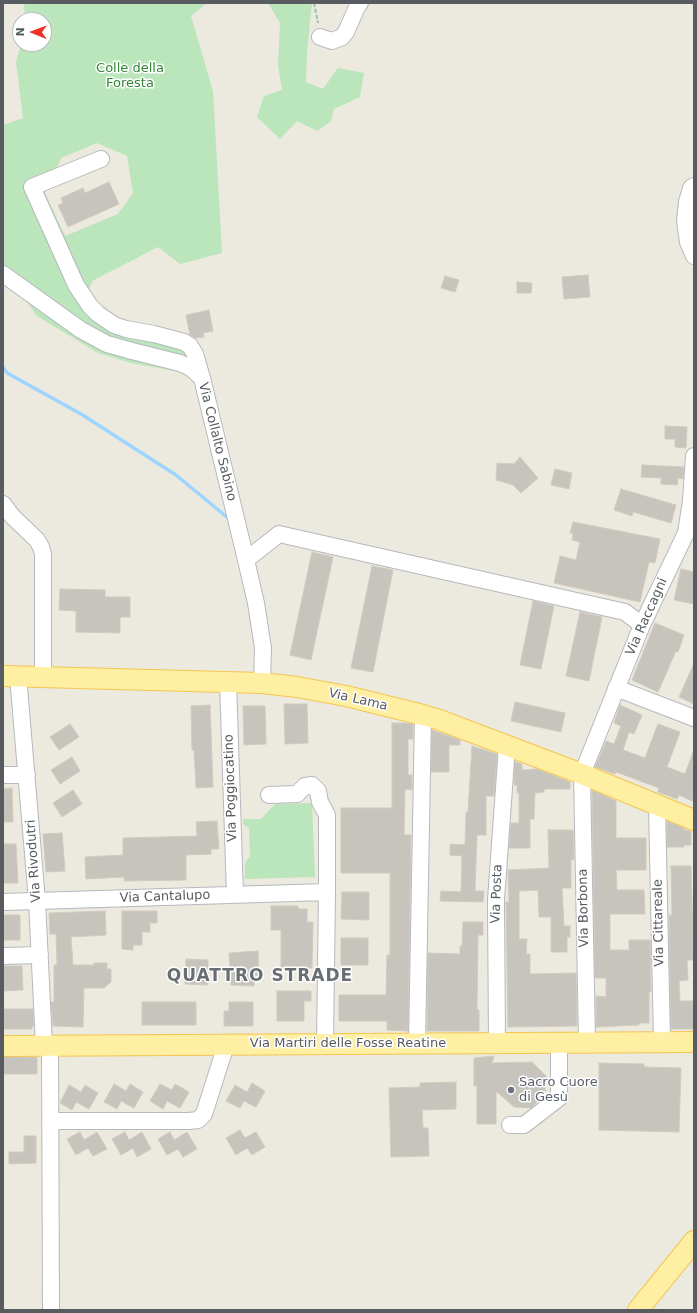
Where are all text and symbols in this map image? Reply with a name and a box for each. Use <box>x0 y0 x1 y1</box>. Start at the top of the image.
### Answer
north arrow <box>12 12 52 52</box>
text: N <box>14 27 27 37</box>
park label: Colle della Foresta <box>96 61 164 92</box>
street label: Via Collalto Sabino <box>195 381 239 503</box>
street label: Via Raccagni <box>623 576 671 658</box>
street label: Via Lama <box>327 686 389 714</box>
street label: Via Poggiocatino <box>221 734 241 842</box>
street label: Via Rivodutri <box>23 819 45 903</box>
street label: Via Posta <box>488 864 506 924</box>
street label: Via Borbona <box>576 868 592 948</box>
street label: Via Cittareale <box>650 879 668 967</box>
street label: Via Cantalupo <box>119 888 211 906</box>
district label: QUATTRO STRADE <box>167 967 353 987</box>
street label: Via Martiri delle Fosse Reatine <box>250 1036 446 1052</box>
place label: Sacro Cuore di Gesù <box>519 1075 598 1106</box>
marker: Sacro Cuore di Gesù <box>506 1085 516 1095</box>

